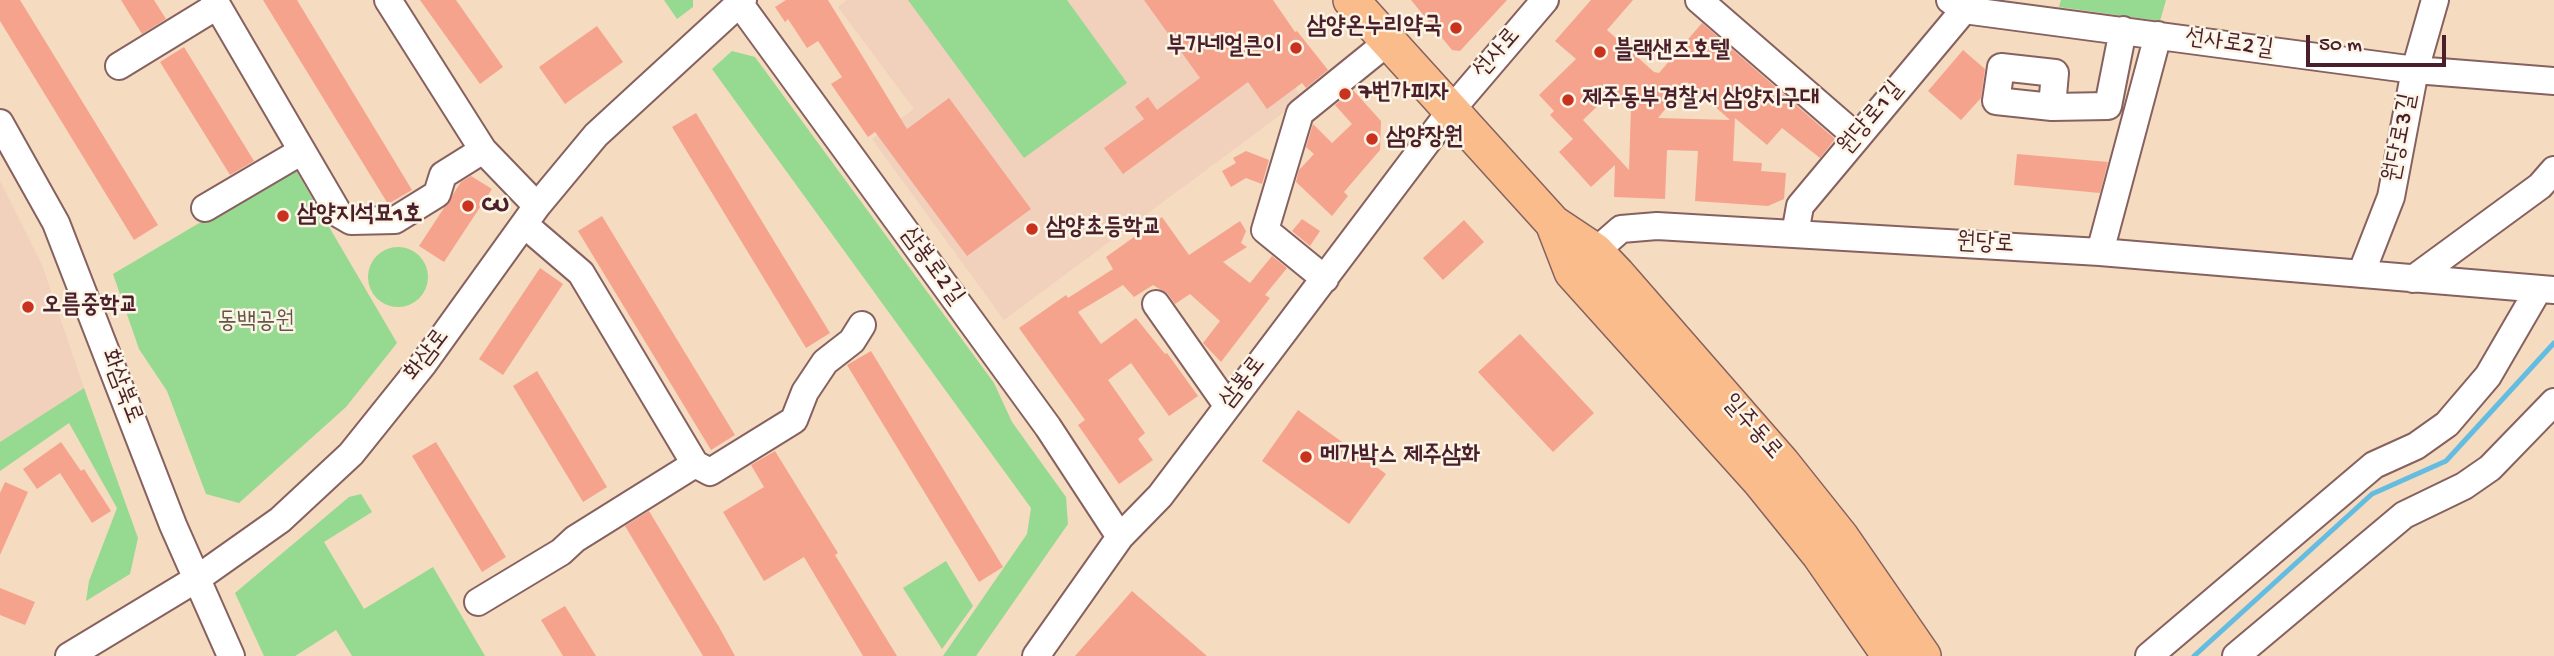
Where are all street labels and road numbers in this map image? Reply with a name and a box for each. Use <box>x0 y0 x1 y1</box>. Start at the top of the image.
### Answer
street label: 선사로 <box>1468 23 1528 85</box>
street label: 선사로2길 <box>2183 25 2275 65</box>
street label: 원당로1길 <box>1833 76 1911 162</box>
street label: 원당로3길 <box>2379 91 2425 185</box>
street label: 삼봉로2길 <box>893 223 969 311</box>
street label: 원당로 <box>1955 229 2015 261</box>
street label: 화삼로 <box>399 324 457 388</box>
street label: 화삼북로 <box>93 346 147 428</box>
street label: 삼봉로 <box>1215 351 1273 415</box>
street label: 일주동로 <box>1715 389 1787 467</box>

